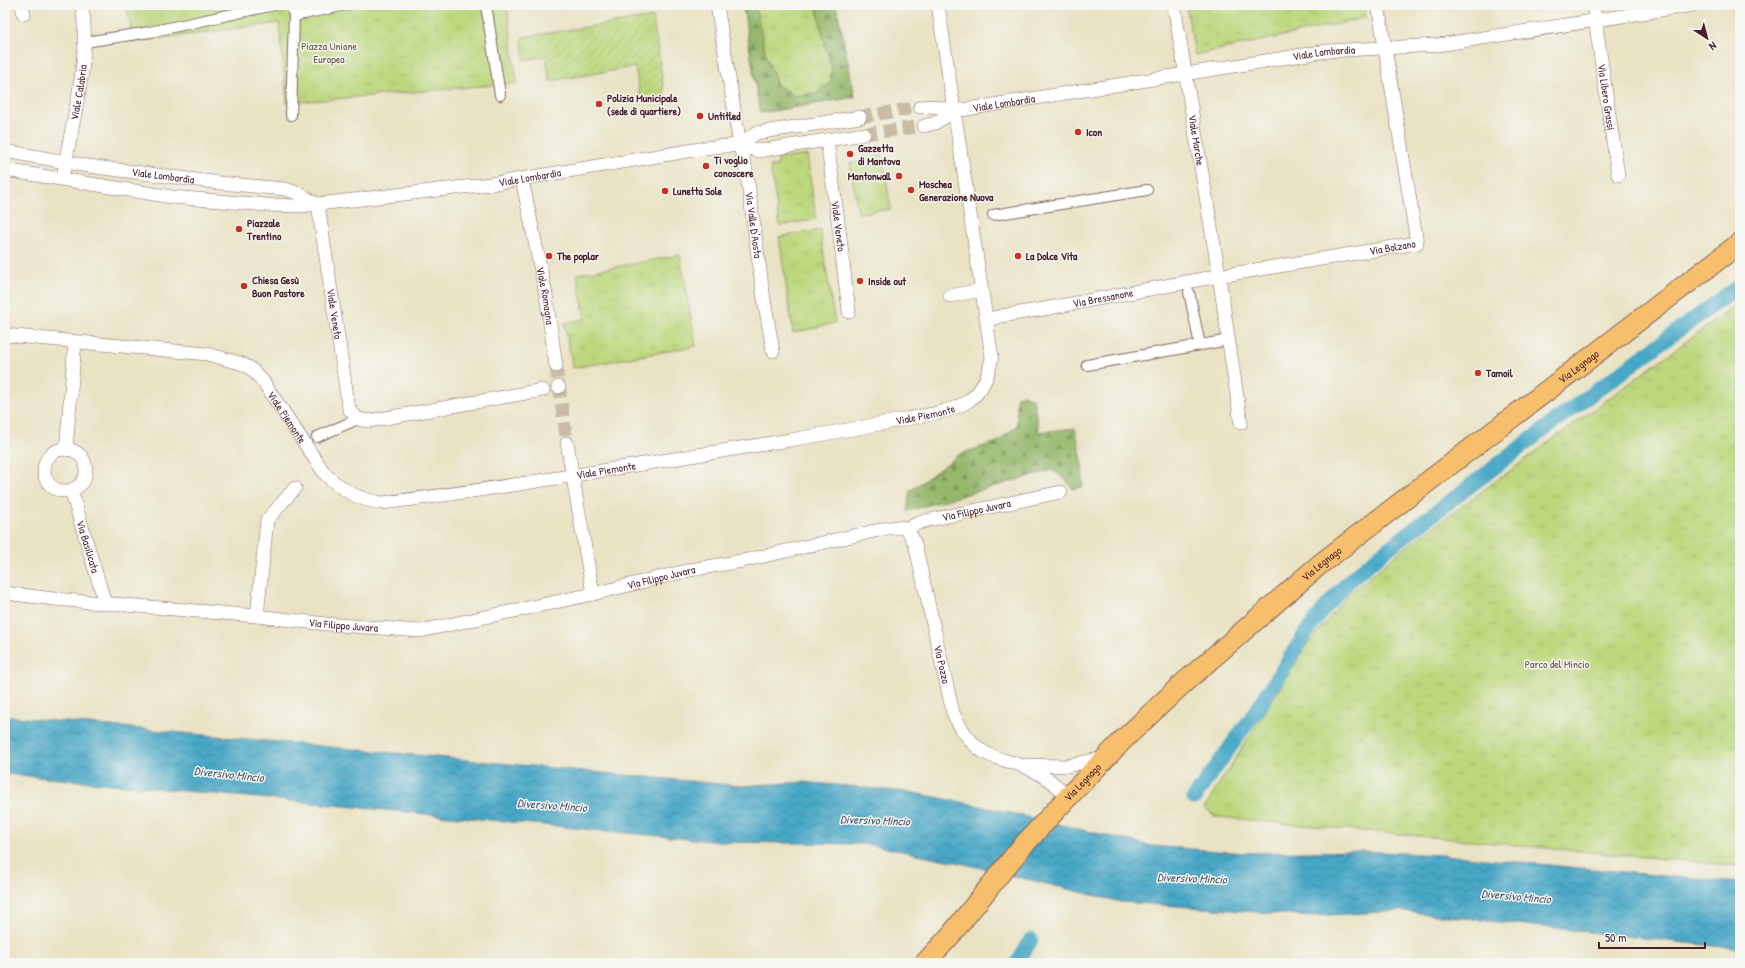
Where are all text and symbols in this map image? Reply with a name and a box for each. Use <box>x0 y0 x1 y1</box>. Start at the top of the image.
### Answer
north arrow <box>1687 18 1727 58</box>
park label: Piazza Unione Europea <box>301 39 357 66</box>
text: N <box>1706 39 1719 54</box>
street label: Viale Lombardia <box>1291 42 1356 63</box>
street label: Viale Calabria <box>67 63 90 121</box>
street label: Via Libero Grassi <box>1595 63 1618 131</box>
place label: Polizia Municipale (sede di quartiere) <box>607 91 681 119</box>
street label: Viale Lombardia <box>972 91 1037 115</box>
marker: Polizia Municipale (sede di quartiere) <box>594 99 604 109</box>
place label: Untitled <box>708 109 741 123</box>
marker: Untitled <box>695 111 705 121</box>
street label: Viale Marche <box>1185 114 1208 167</box>
place label: Icon <box>1086 125 1102 139</box>
marker: Icon <box>1073 127 1083 137</box>
place label: Gazzetta di Mantova <box>858 141 901 168</box>
marker: Gazzetta di Mantova <box>845 149 855 159</box>
place label: Ti voglio conoscere <box>713 153 754 180</box>
marker: Ti voglio conoscere <box>701 161 711 171</box>
street label: Viale Lombardia <box>131 165 196 187</box>
street label: Viale Lombardia <box>497 165 563 189</box>
place label: Mantonwall <box>848 169 892 183</box>
marker: Mantonwall <box>894 171 904 181</box>
place label: Moschea Generazione Nuova <box>919 177 994 204</box>
place label: Lunetta Sole <box>673 184 723 198</box>
marker: Moschea Generazione Nuova <box>906 185 916 195</box>
marker: Lunetta Sole <box>660 186 670 196</box>
street label: Via Valle D'Aosta <box>742 191 765 260</box>
street label: Viale Veneto <box>828 200 849 253</box>
place label: Piazzale Trentino <box>246 216 282 243</box>
marker: Piazzale Trentino <box>234 224 244 234</box>
street label: Via Bolzano <box>1368 236 1417 258</box>
place label: The poplar <box>556 249 600 264</box>
place label: La Dolce Vita <box>1026 249 1078 263</box>
marker: The poplar <box>544 251 554 261</box>
marker: La Dolce Vita <box>1013 251 1023 261</box>
street label: Viale Romagna <box>533 266 557 326</box>
place label: Chiesa Gesù Buon Pastore <box>252 273 305 300</box>
place label: Inside out <box>868 274 907 288</box>
marker: Inside out <box>855 276 865 286</box>
marker: Chiesa Gesù Buon Pastore <box>239 281 249 291</box>
street label: Via Bressanone <box>1071 285 1135 310</box>
street label: Viale Veneto <box>324 287 345 341</box>
street label: Via Legnago <box>1555 346 1602 386</box>
place label: Tamoil <box>1485 366 1514 380</box>
marker: Tamoil <box>1473 368 1483 378</box>
street label: Viale Piemonte <box>264 388 310 447</box>
street label: Viale Piemonte <box>895 401 957 428</box>
street label: Viale Piemonte <box>575 458 637 482</box>
street label: Via Filippo Juvara <box>941 496 1013 524</box>
street label: Via Basilicata <box>73 519 103 575</box>
street label: Via Legnago <box>1299 543 1345 584</box>
street label: Via Filippo Juvara <box>626 562 697 592</box>
street label: Via Filippo Juvara <box>308 615 379 635</box>
street label: Via Pozzo <box>931 644 953 686</box>
park label: Parco del Mincio <box>1525 657 1590 671</box>
street label: Via Legnago <box>1061 760 1104 804</box>
water label: Diversivo Mincio <box>193 762 266 786</box>
water label: Diversivo Mincio <box>517 794 589 816</box>
water label: Diversivo Mincio <box>840 810 911 830</box>
water label: Diversivo Mincio <box>1157 868 1228 888</box>
water label: Diversivo Mincio <box>1481 884 1553 908</box>
scale bar <box>1599 924 1705 950</box>
text: 50 m <box>1605 929 1626 946</box>

